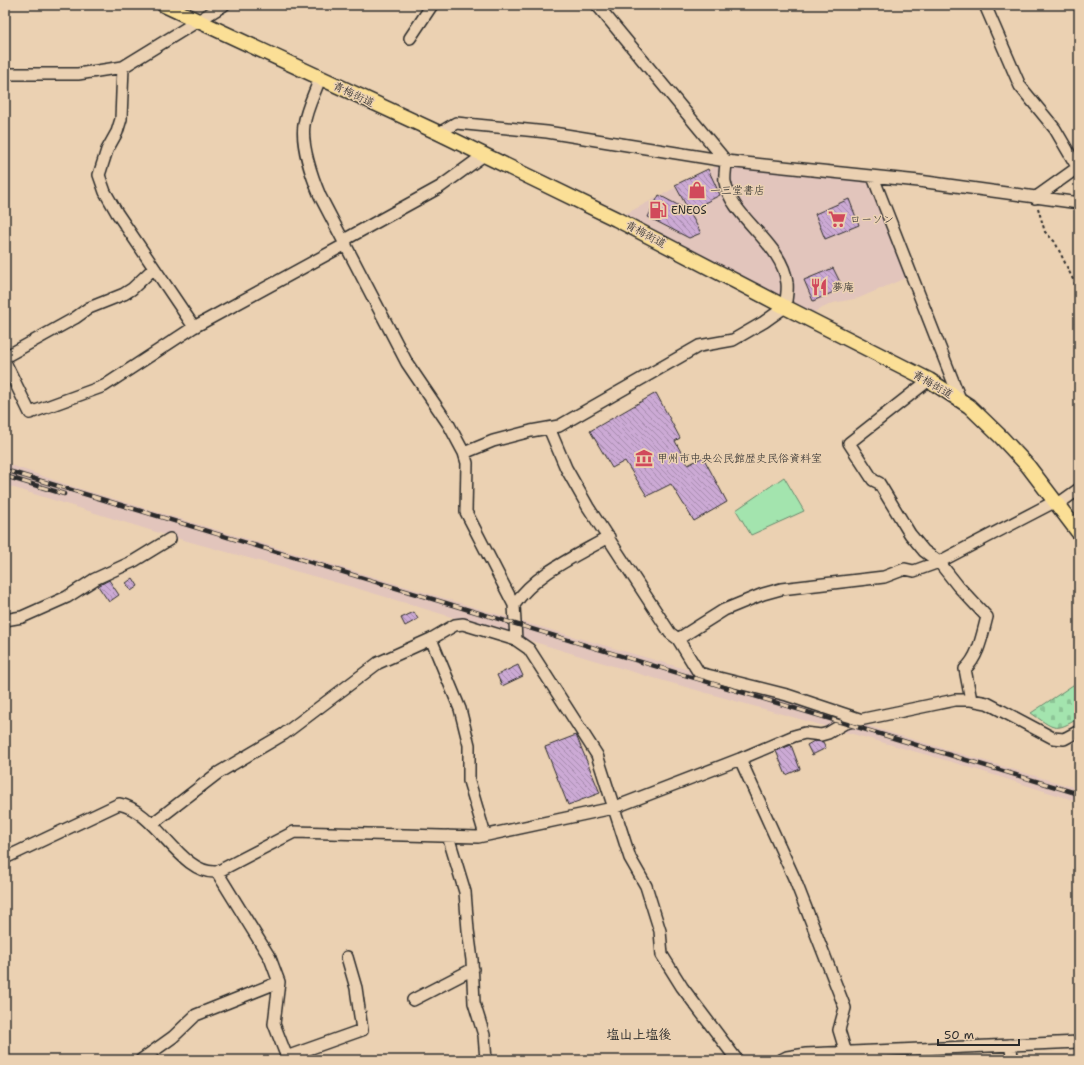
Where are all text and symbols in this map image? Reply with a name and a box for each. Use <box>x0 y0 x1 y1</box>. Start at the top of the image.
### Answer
street label: 青梅街道 <box>331 78 377 111</box>
shop icon: 一三堂書店 <box>687 180 707 200</box>
place label: 一三堂書店 <box>710 183 765 198</box>
fuel station icon: ENEOS <box>648 200 668 220</box>
place label: ENEOS <box>671 203 707 218</box>
supermarket icon: ローソン <box>827 209 847 229</box>
place label: ローソン <box>850 212 894 227</box>
street label: 青梅街道 <box>623 217 669 251</box>
restaurant icon: 夢庵 <box>809 277 829 297</box>
place label: 夢庵 <box>832 280 854 295</box>
street label: 青梅街道 <box>910 367 956 402</box>
museum icon: 甲州市中央公民館歴史民俗資料室 <box>634 448 654 468</box>
place label: 甲州市中央公民館歴史民俗資料室 <box>657 451 822 466</box>
scale bar <box>938 1021 1019 1047</box>
district label: 塩山上塩後 <box>606 1026 672 1043</box>
text: 50 m <box>944 1027 974 1043</box>

